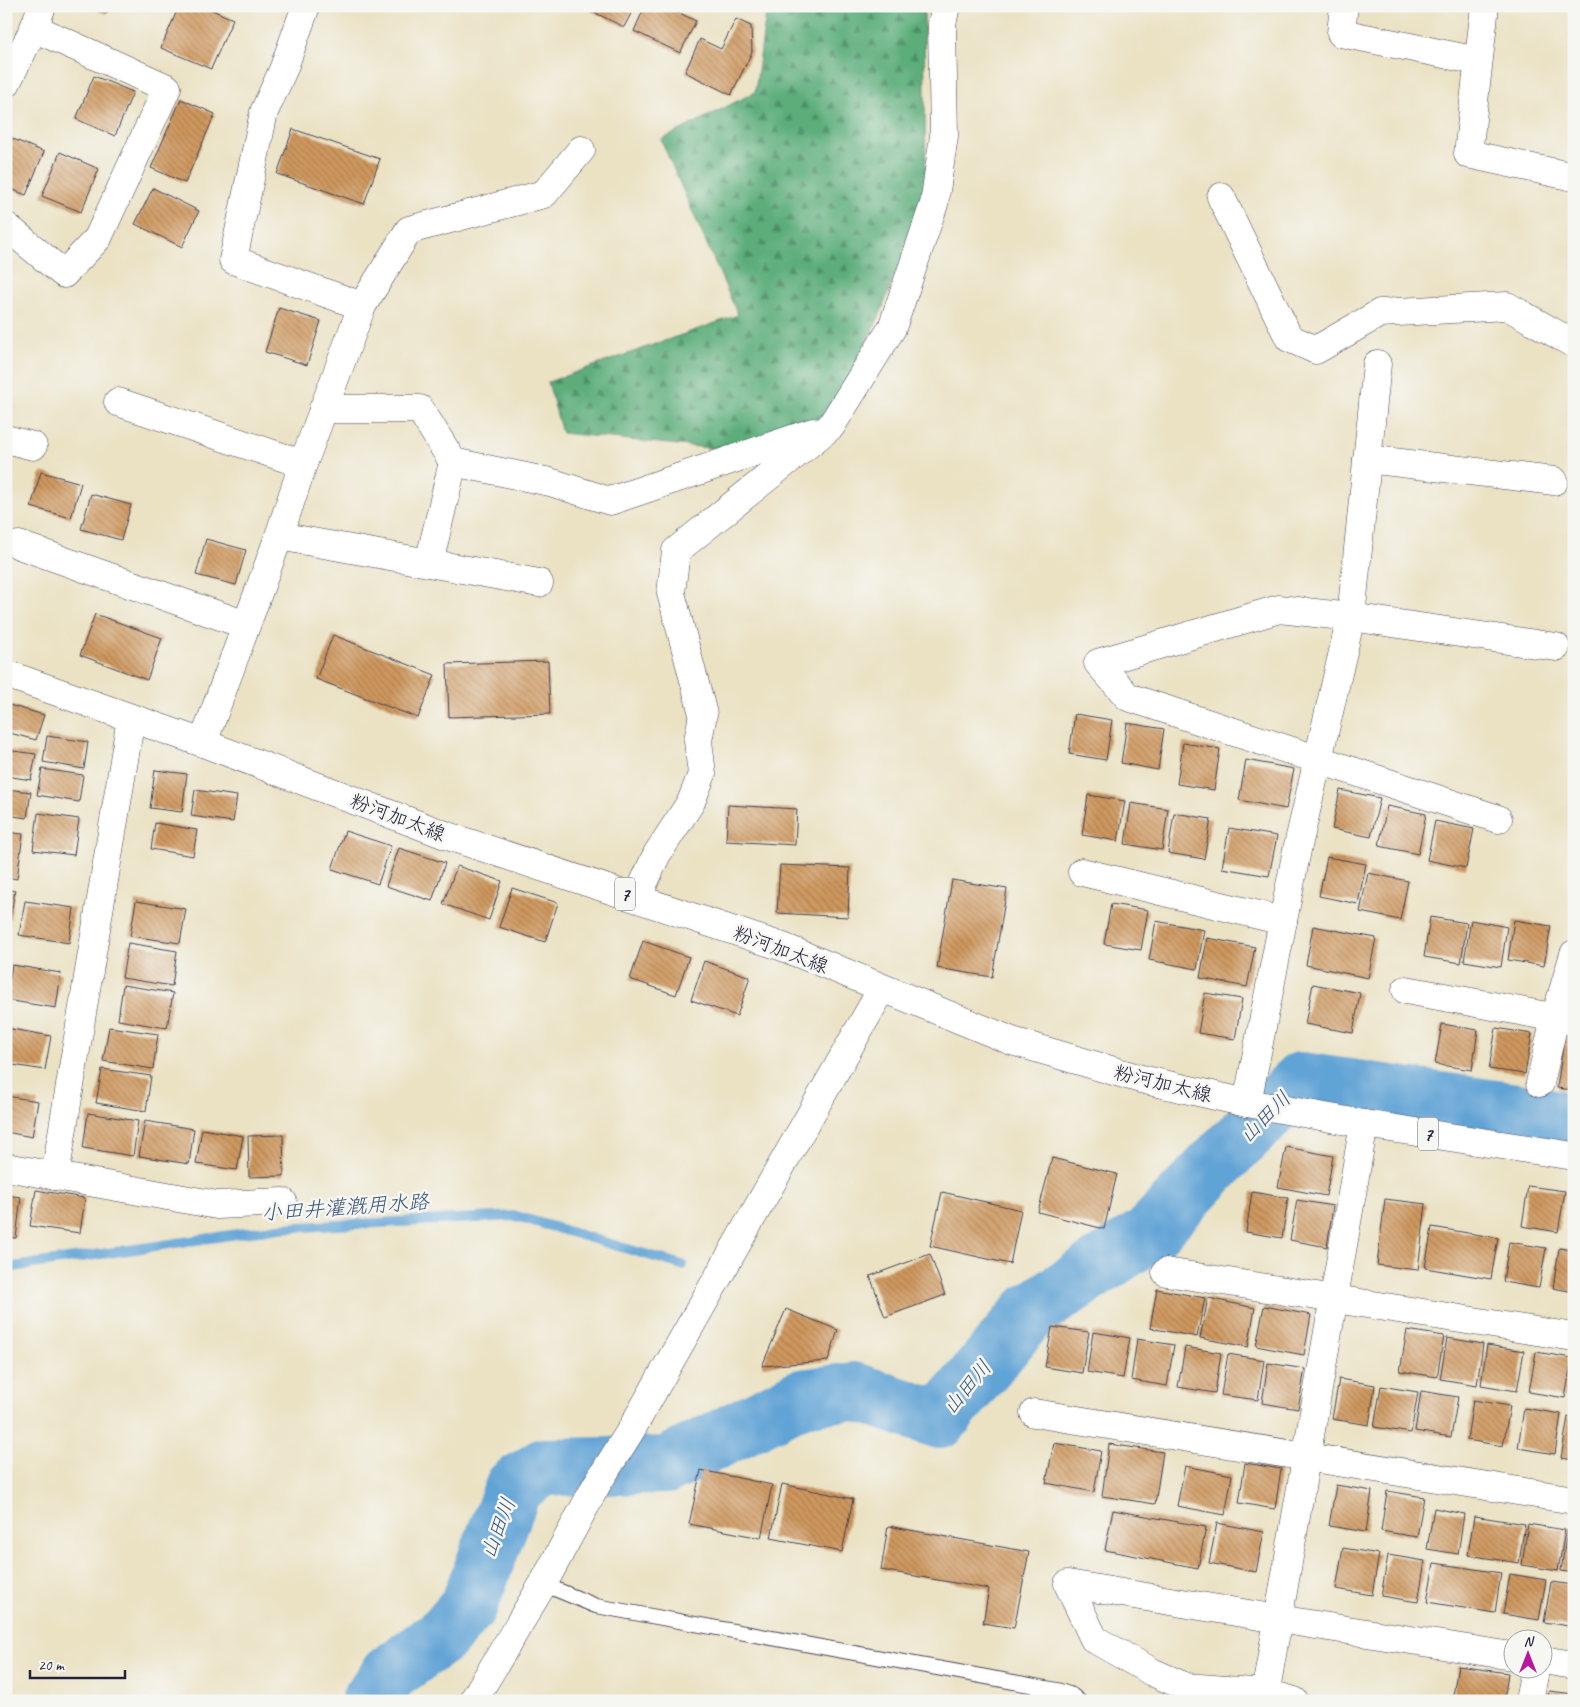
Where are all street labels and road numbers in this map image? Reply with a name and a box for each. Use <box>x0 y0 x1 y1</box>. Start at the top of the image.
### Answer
street label: 粉河加太線 <box>347 788 449 847</box>
road number: 7 <box>615 878 635 911</box>
street label: 粉河加太線 <box>730 920 832 979</box>
street label: 粉河加太線 <box>1111 1059 1214 1108</box>
road number: 7 <box>1418 1118 1438 1150</box>

